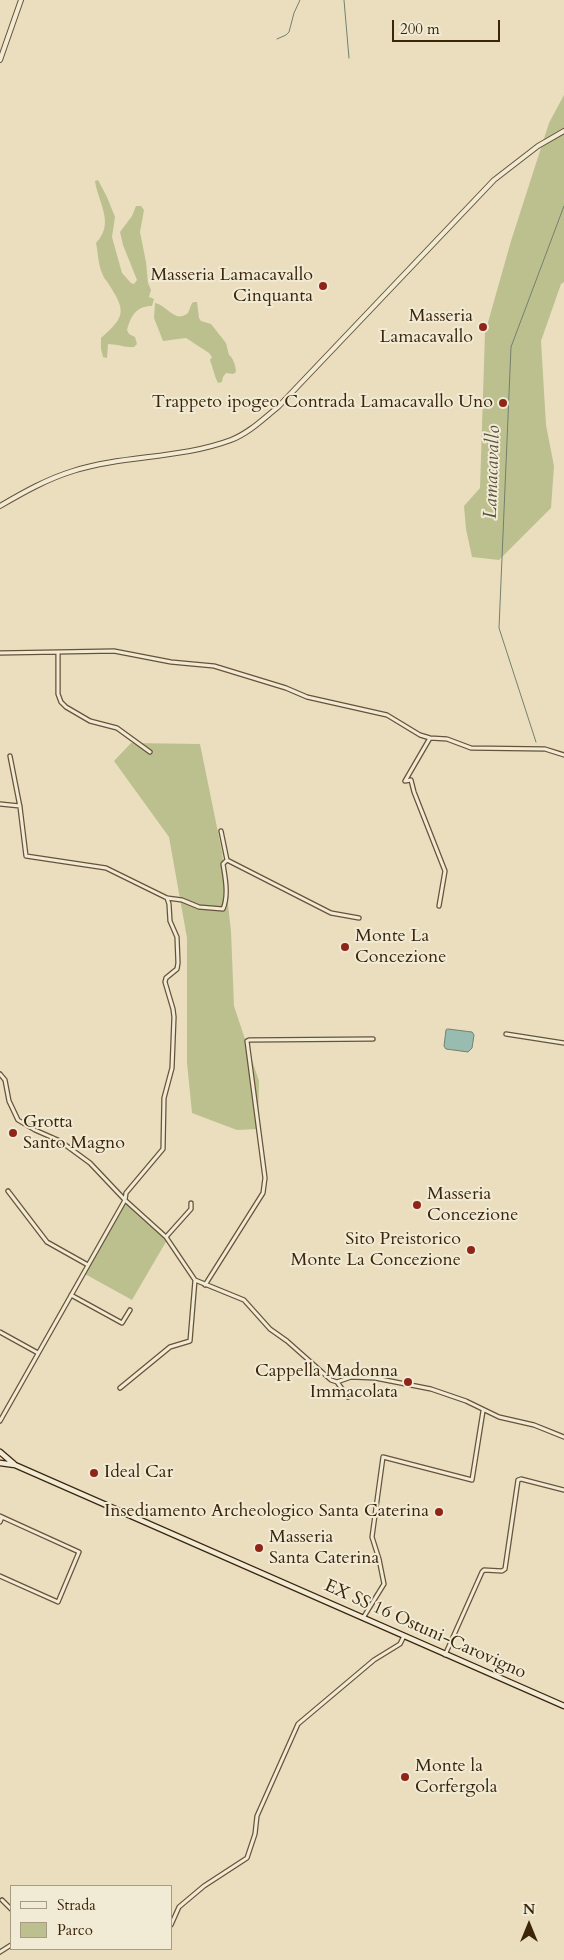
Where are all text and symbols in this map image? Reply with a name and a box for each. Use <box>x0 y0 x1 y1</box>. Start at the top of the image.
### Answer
scale bar <box>394 10 502 42</box>
text: 200 m <box>400 19 440 39</box>
place label: Masseria Lamacavallo Cinquanta <box>150 265 313 308</box>
marker: Masseria Lamacavallo Cinquanta <box>317 280 329 292</box>
place label: Masseria Lamacavallo <box>380 306 473 348</box>
marker: Masseria Lamacavallo <box>477 321 489 333</box>
place label: Trappeto ipogeo Contrada Lamacavallo Uno <box>152 392 493 414</box>
marker: Trappeto ipogeo Contrada Lamacavallo Uno <box>497 397 509 409</box>
water label: Lamacavallo <box>480 425 506 519</box>
place label: Monte La Concezione <box>355 926 446 969</box>
marker: Monte La Concezione <box>339 941 351 953</box>
place label: Grotta Santo Magno <box>23 1112 125 1154</box>
marker: Grotta Santo Magno <box>7 1127 19 1139</box>
place label: Masseria Concezione <box>427 1184 518 1226</box>
marker: Masseria Concezione <box>411 1199 423 1211</box>
place label: Sito Preistorico Monte La Concezione <box>291 1229 461 1272</box>
marker: Sito Preistorico Monte La Concezione <box>465 1244 477 1256</box>
place label: Cappella Madonna Immacolata <box>255 1361 398 1404</box>
marker: Cappella Madonna Immacolata <box>402 1376 414 1388</box>
place label: Ideal Car <box>104 1462 173 1484</box>
marker: Ideal Car <box>88 1467 100 1479</box>
place label: Insediamento Archeologico Santa Caterina <box>104 1501 429 1523</box>
marker: Insediamento Archeologico Santa Caterina <box>433 1506 445 1518</box>
place label: Masseria Santa Caterina <box>269 1527 379 1570</box>
marker: Masseria Santa Caterina <box>253 1542 265 1554</box>
street label: EX SS 16 Ostuni-Carovigno <box>321 1576 529 1684</box>
place label: Monte la Corfergola <box>415 1756 497 1798</box>
marker: Monte la Corfergola <box>399 1771 411 1783</box>
legend <box>10 1885 172 1950</box>
text: Strada <box>57 1895 96 1915</box>
north arrow <box>504 1900 554 1950</box>
text: N <box>523 1900 535 1919</box>
text: Parco <box>57 1920 93 1940</box>

